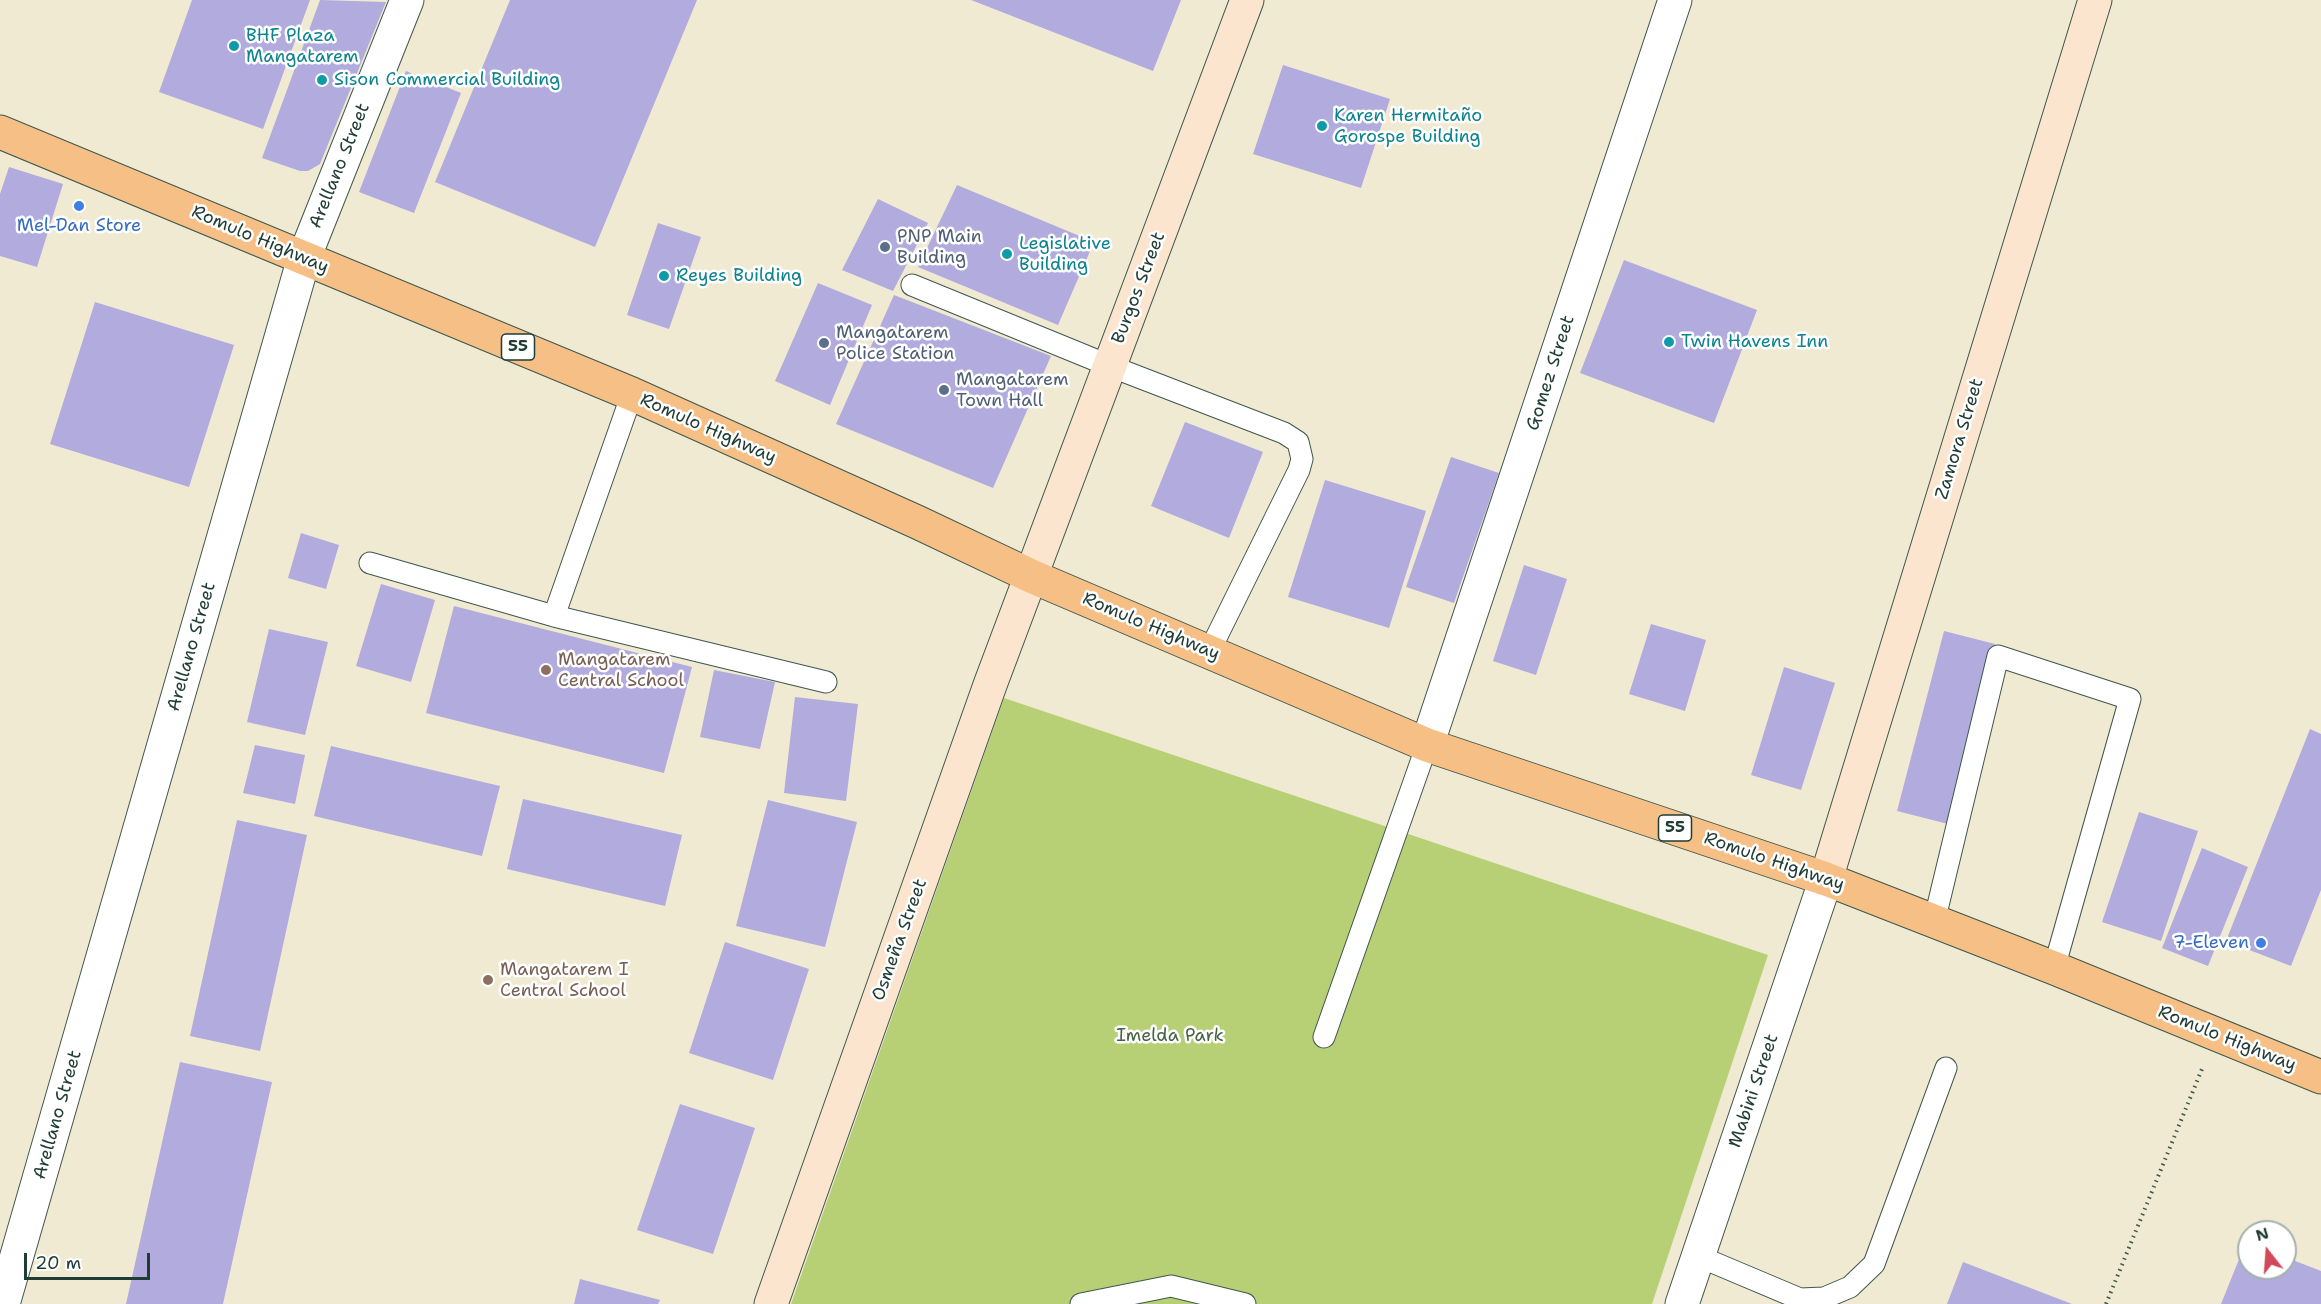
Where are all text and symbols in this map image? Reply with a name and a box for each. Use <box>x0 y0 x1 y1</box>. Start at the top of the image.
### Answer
place label: BHF Plaza Mangatarem <box>246 25 359 68</box>
marker: BHF Plaza Mangatarem <box>227 39 241 53</box>
place label: Sison Commercial Building <box>334 69 560 91</box>
marker: Sison Commercial Building <box>315 73 329 87</box>
street label: Arellano Street <box>305 100 375 232</box>
place label: Karen Hermitaño Gorospe Building <box>1334 105 1482 148</box>
marker: Karen Hermitaño Gorospe Building <box>1315 119 1329 133</box>
marker: Mel-Dan Store <box>72 199 86 213</box>
street label: Romulo Highway <box>188 201 332 279</box>
place label: Mel-Dan Store <box>17 215 141 237</box>
place label: PNP Main Building <box>897 226 982 268</box>
street label: Burgos Street <box>1108 229 1170 347</box>
place label: Legislative Building <box>1019 233 1111 276</box>
marker: PNP Main Building <box>878 240 892 254</box>
marker: Legislative Building <box>1000 247 1014 261</box>
place label: Reyes Building <box>676 265 802 287</box>
marker: Reyes Building <box>657 269 671 283</box>
street label: Gomez Street <box>1522 313 1580 433</box>
place label: Mangatarem Police Station <box>836 322 954 364</box>
place label: Twin Havens Inn <box>1681 331 1828 353</box>
road number: 55 <box>502 334 534 360</box>
marker: Twin Havens Inn <box>1662 335 1676 349</box>
marker: Mangatarem Police Station <box>817 336 831 350</box>
place label: Mangatarem Town Hall <box>956 369 1069 412</box>
street label: Zamora Street <box>1931 376 1989 502</box>
marker: Mangatarem Town Hall <box>937 383 951 397</box>
street label: Romulo Highway <box>636 389 780 469</box>
street label: Arellano Street <box>163 580 221 714</box>
street label: Romulo Highway <box>1079 588 1223 666</box>
place label: Mangatarem Central School <box>558 649 684 692</box>
marker: Mangatarem Central School <box>539 663 553 677</box>
road number: 55 <box>1658 815 1692 841</box>
street label: Romulo Highway <box>1701 828 1847 896</box>
street label: Osmeña Street <box>868 876 932 1004</box>
place label: 7-Eleven <box>2173 932 2249 954</box>
marker: 7-Eleven <box>2254 936 2268 950</box>
place label: Mangatarem I Central School <box>500 959 629 1002</box>
marker: Mangatarem I Central School <box>481 973 495 987</box>
street label: Romulo Highway <box>2155 1001 2299 1077</box>
park label: Imelda Park <box>1116 1025 1224 1047</box>
street label: Mabini Street <box>1724 1031 1784 1151</box>
street label: Arellano Street <box>29 1048 87 1182</box>
north arrow <box>2237 1220 2297 1280</box>
text: N <box>2253 1222 2271 1246</box>
scale bar <box>27 1241 153 1279</box>
text: 20 m <box>35 1251 81 1275</box>

